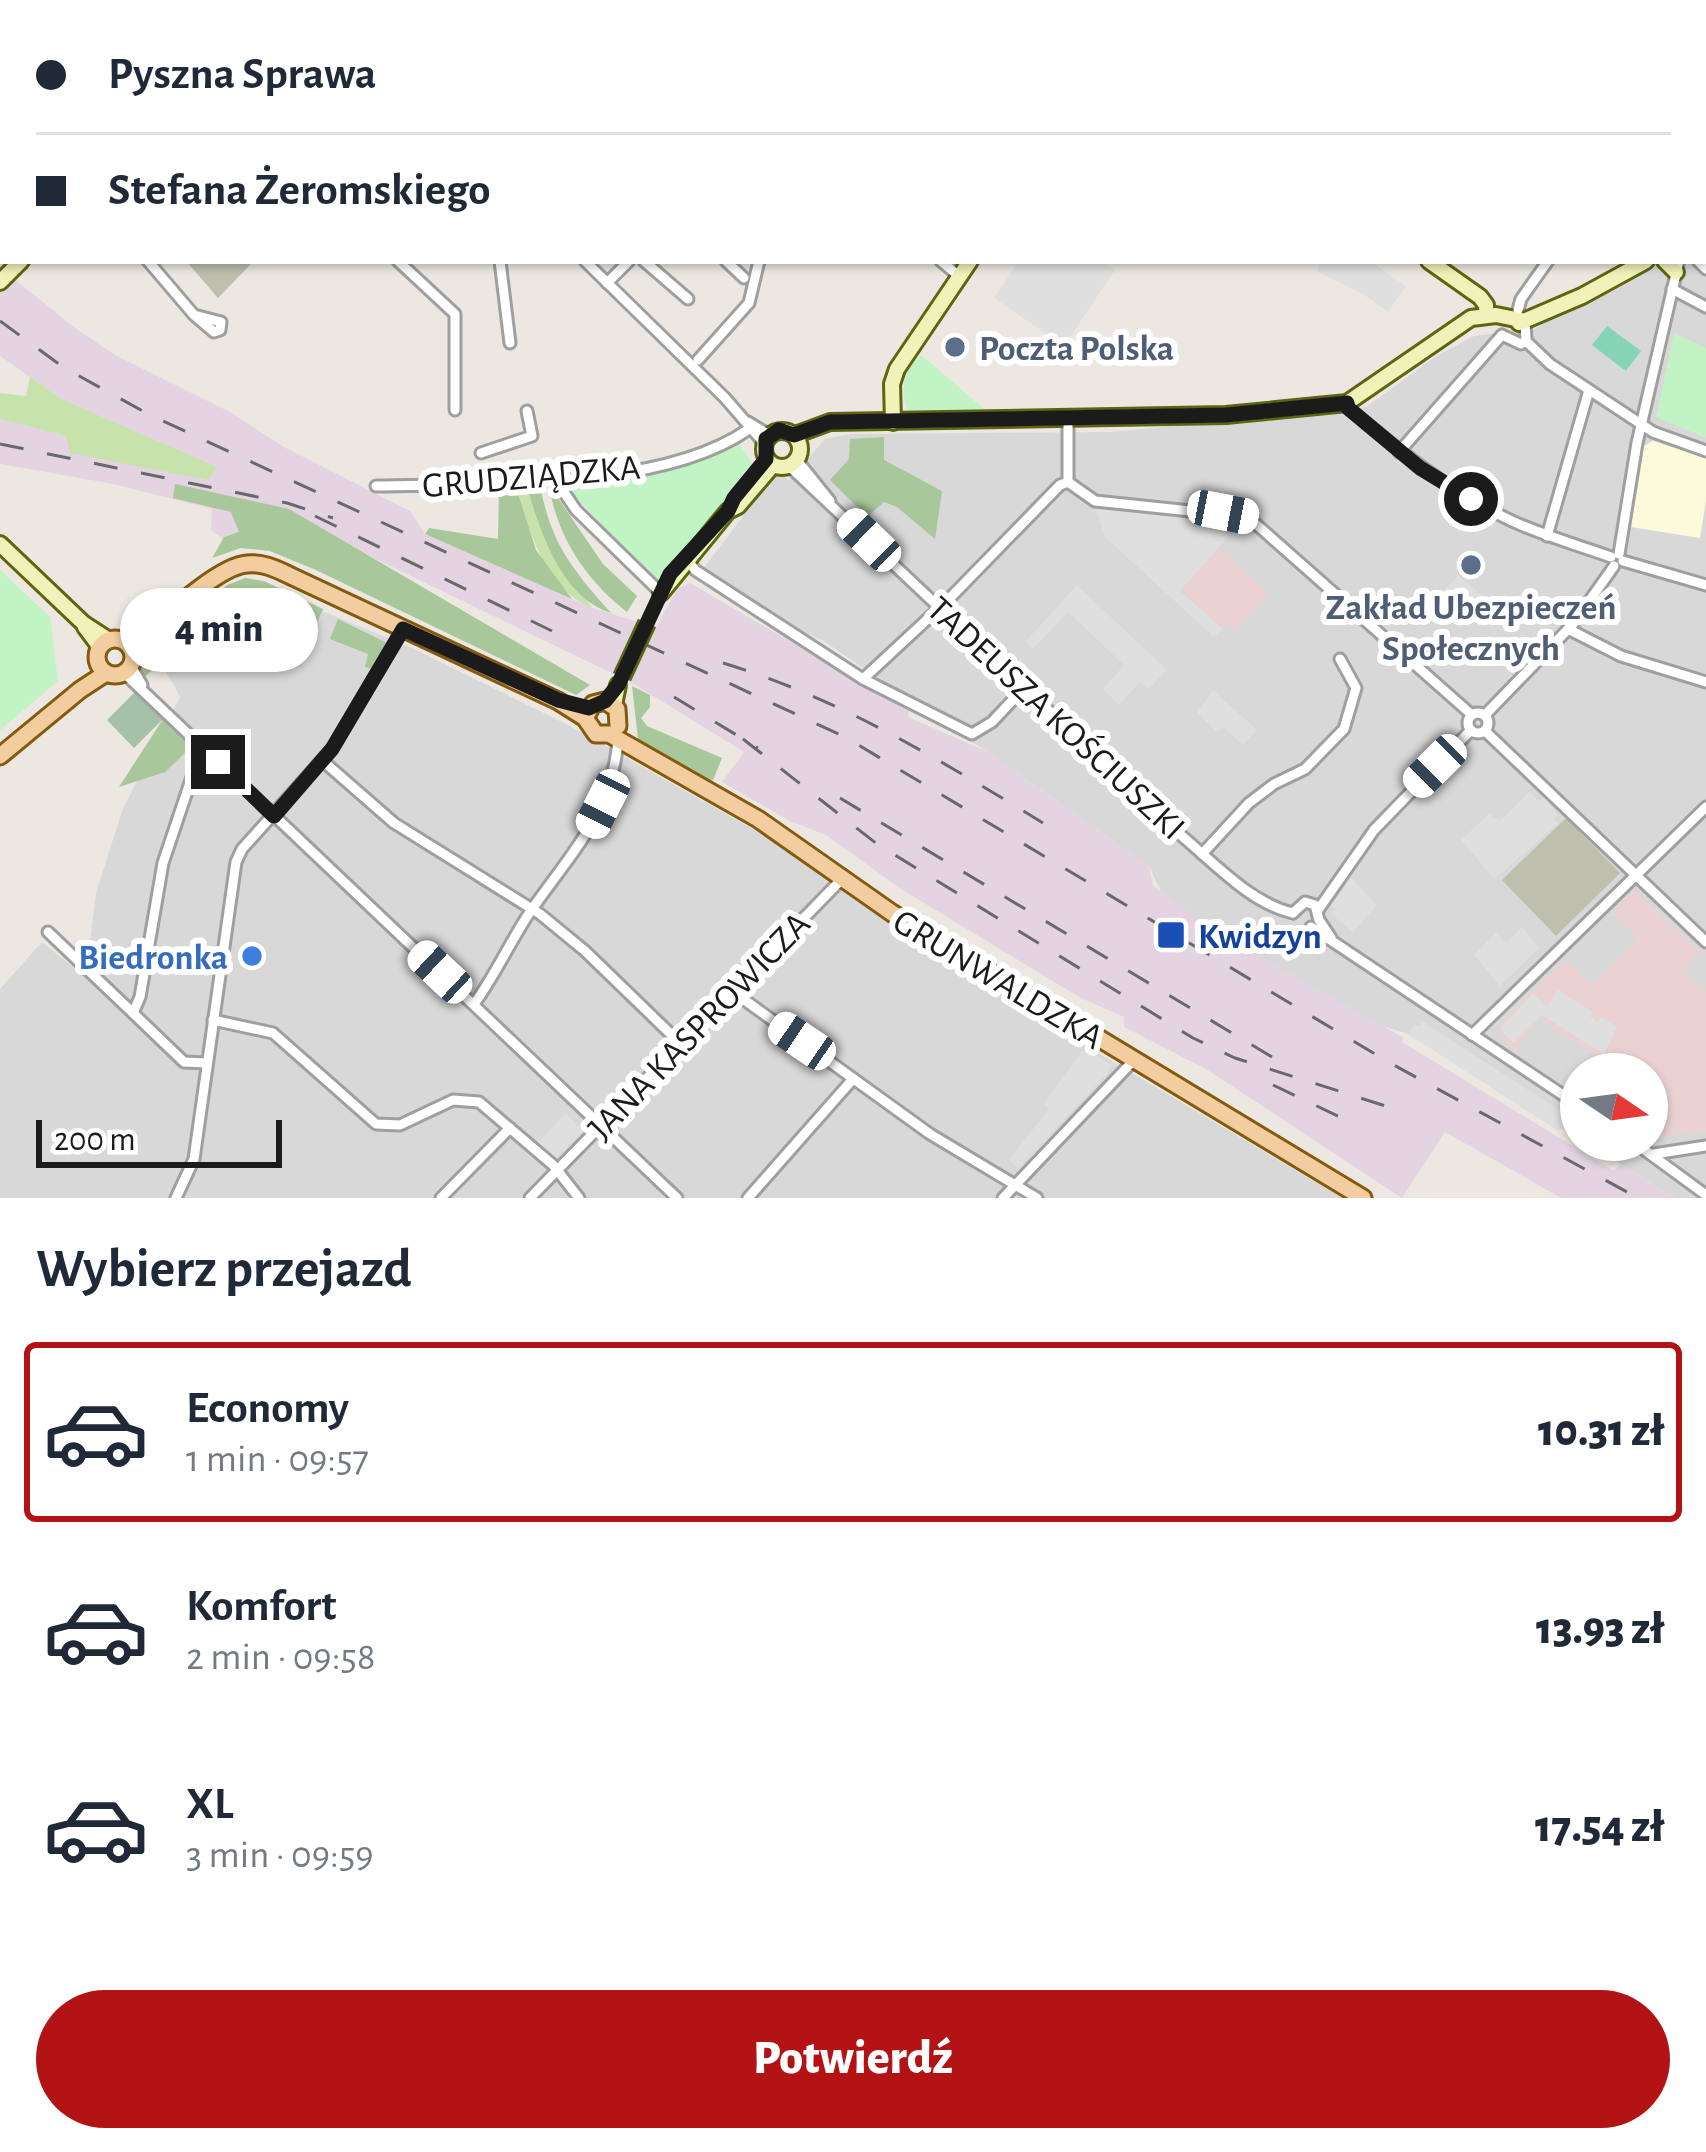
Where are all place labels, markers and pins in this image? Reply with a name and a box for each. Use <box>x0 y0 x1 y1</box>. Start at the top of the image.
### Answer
place label: Poczta Polska <box>979 331 1174 367</box>
marker: Poczta Polska <box>942 334 968 360</box>
marker: Zakład Ubezpieczeń Społecznych <box>1458 552 1484 578</box>
place label: Zakład Ubezpieczeń Społecznych <box>1326 590 1616 667</box>
marker: Kwidzyn <box>1155 919 1187 951</box>
place label: Kwidzyn <box>1198 919 1322 955</box>
place label: Biedronka <box>78 940 228 976</box>
marker: Biedronka <box>239 943 265 969</box>

